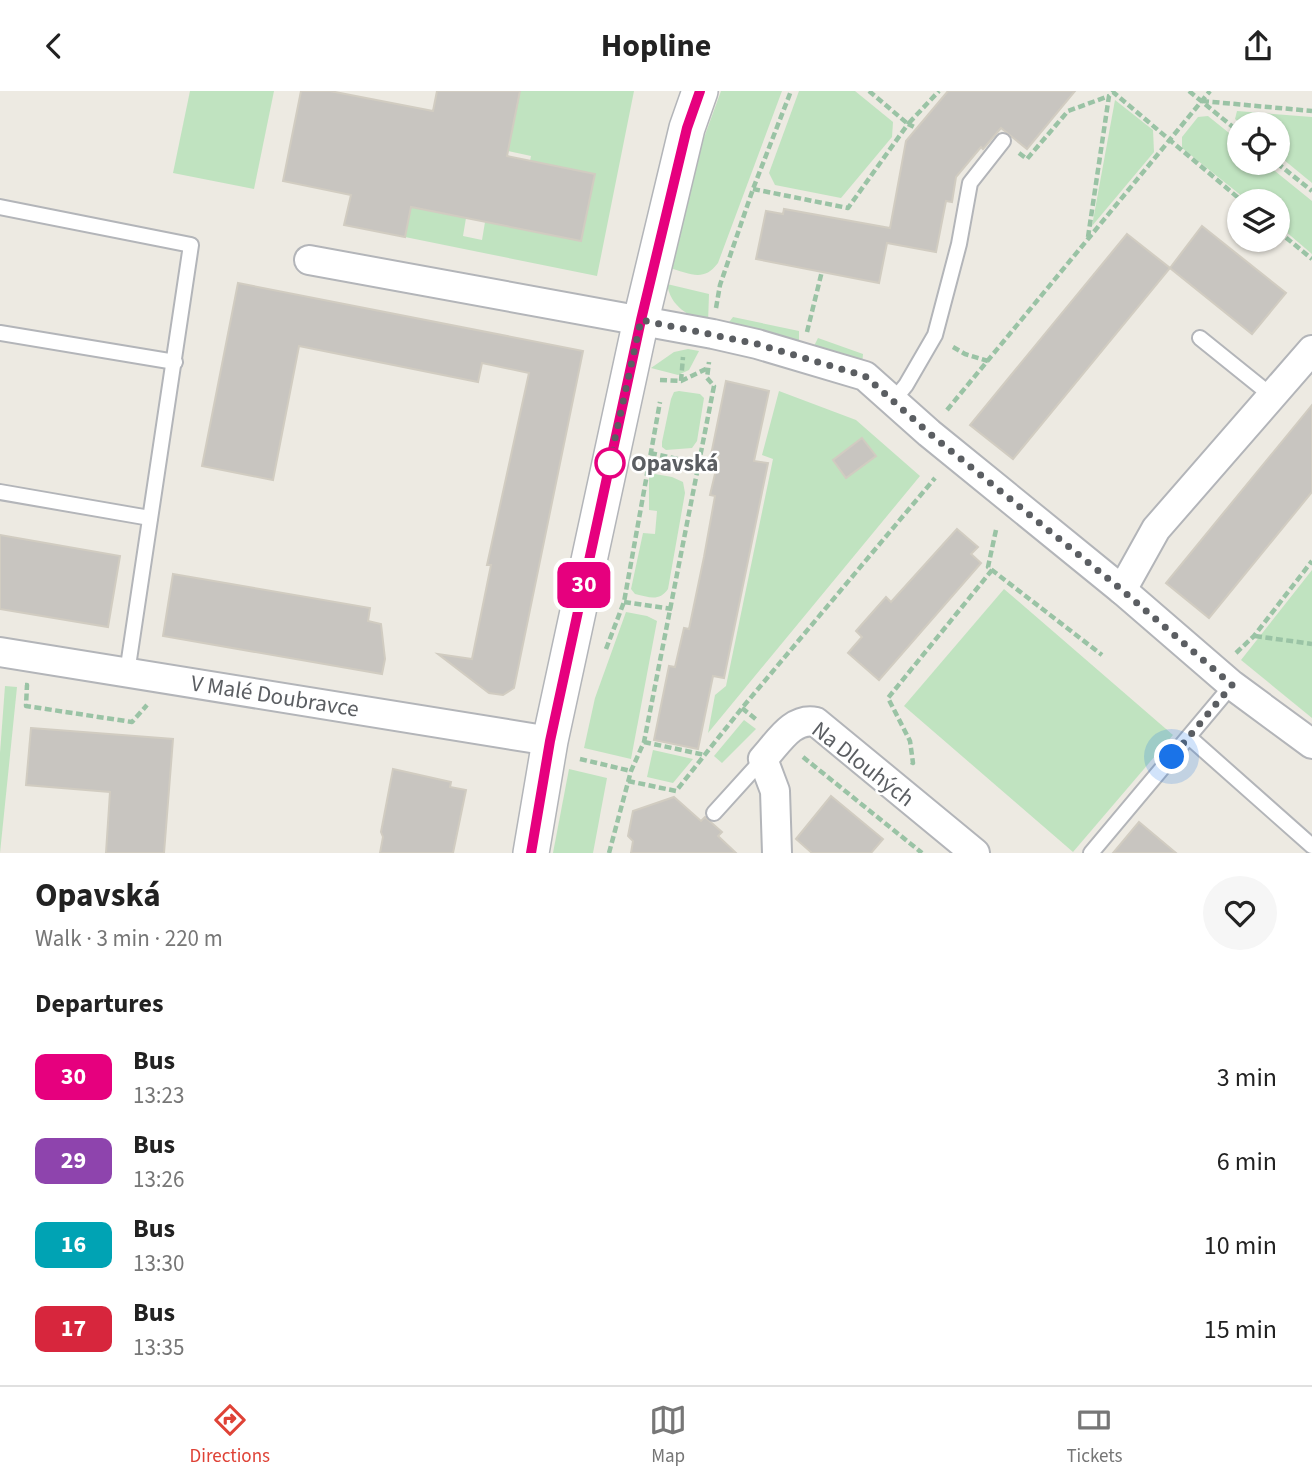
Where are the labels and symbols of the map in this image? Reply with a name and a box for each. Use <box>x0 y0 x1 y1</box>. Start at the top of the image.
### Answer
place label: Opavská <box>631 447 719 480</box>
marker: Opavská <box>595 448 625 478</box>
line badge: 30 <box>552 562 616 608</box>
street label: V Malé Doubravce <box>189 666 361 726</box>
street label: Na Dlouhých <box>805 713 921 815</box>
your location <box>1154 739 1189 774</box>

